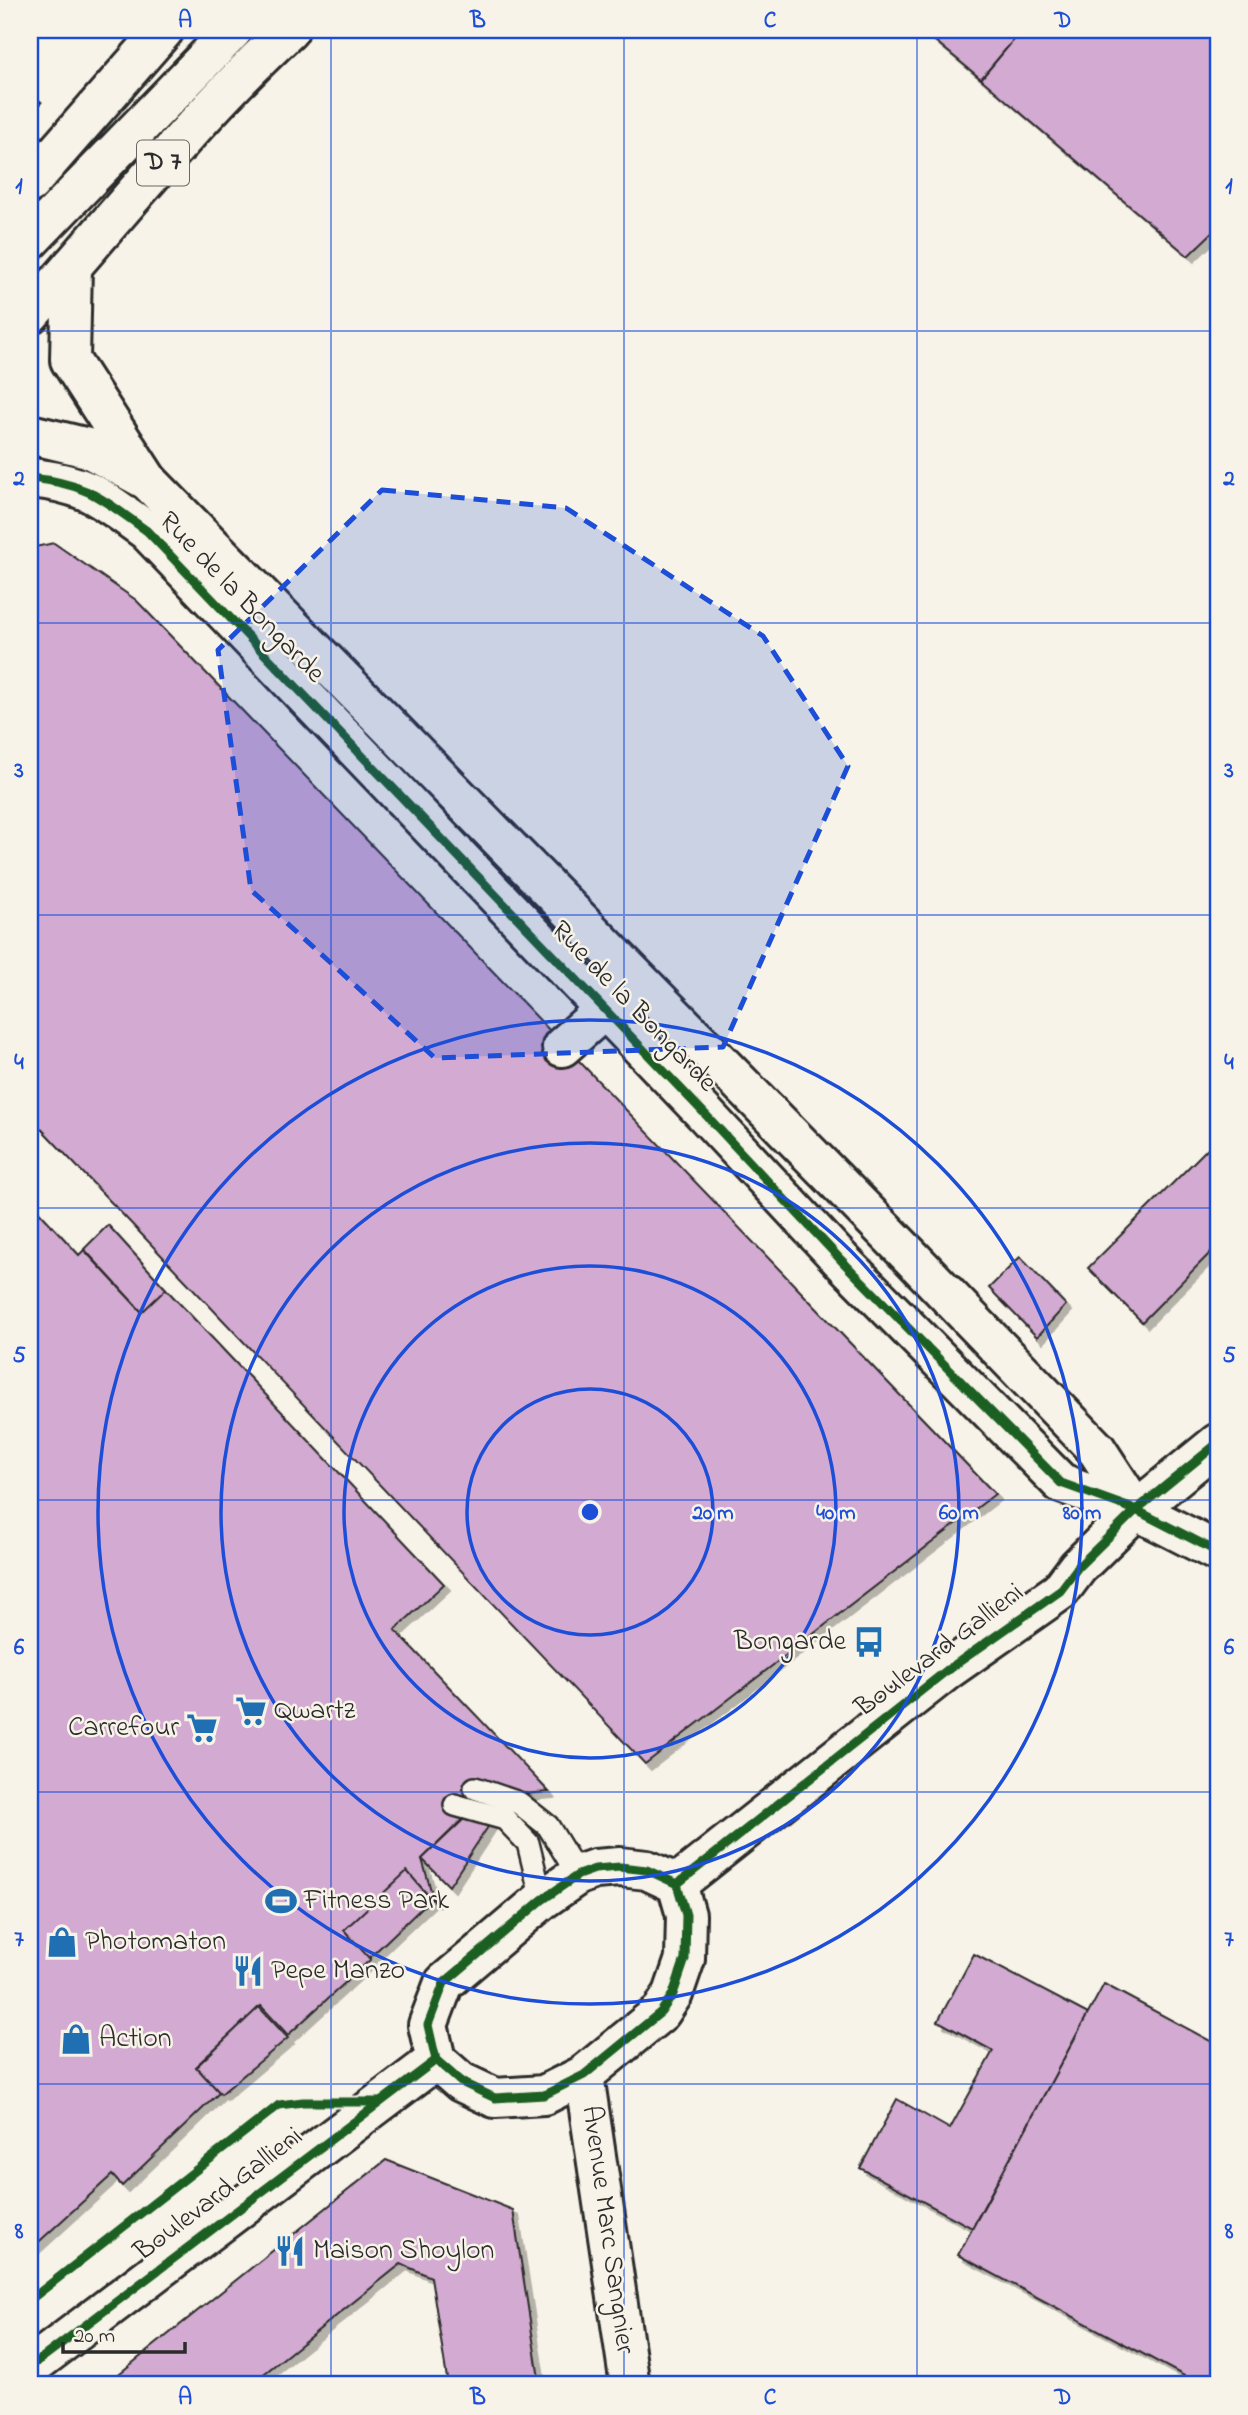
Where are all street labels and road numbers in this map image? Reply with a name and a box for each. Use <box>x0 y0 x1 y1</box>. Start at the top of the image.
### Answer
road number: D 7 <box>137 140 189 186</box>
street label: Rue de la Bongarde <box>148 503 334 693</box>
street label: Rue de la Bongarde <box>540 912 726 1102</box>
street label: Boulevard Gallieni <box>846 1574 1033 1729</box>
street label: Avenue Marc Sangnier <box>569 2103 645 2357</box>
street label: Boulevard Gallieni <box>125 2118 312 2273</box>

